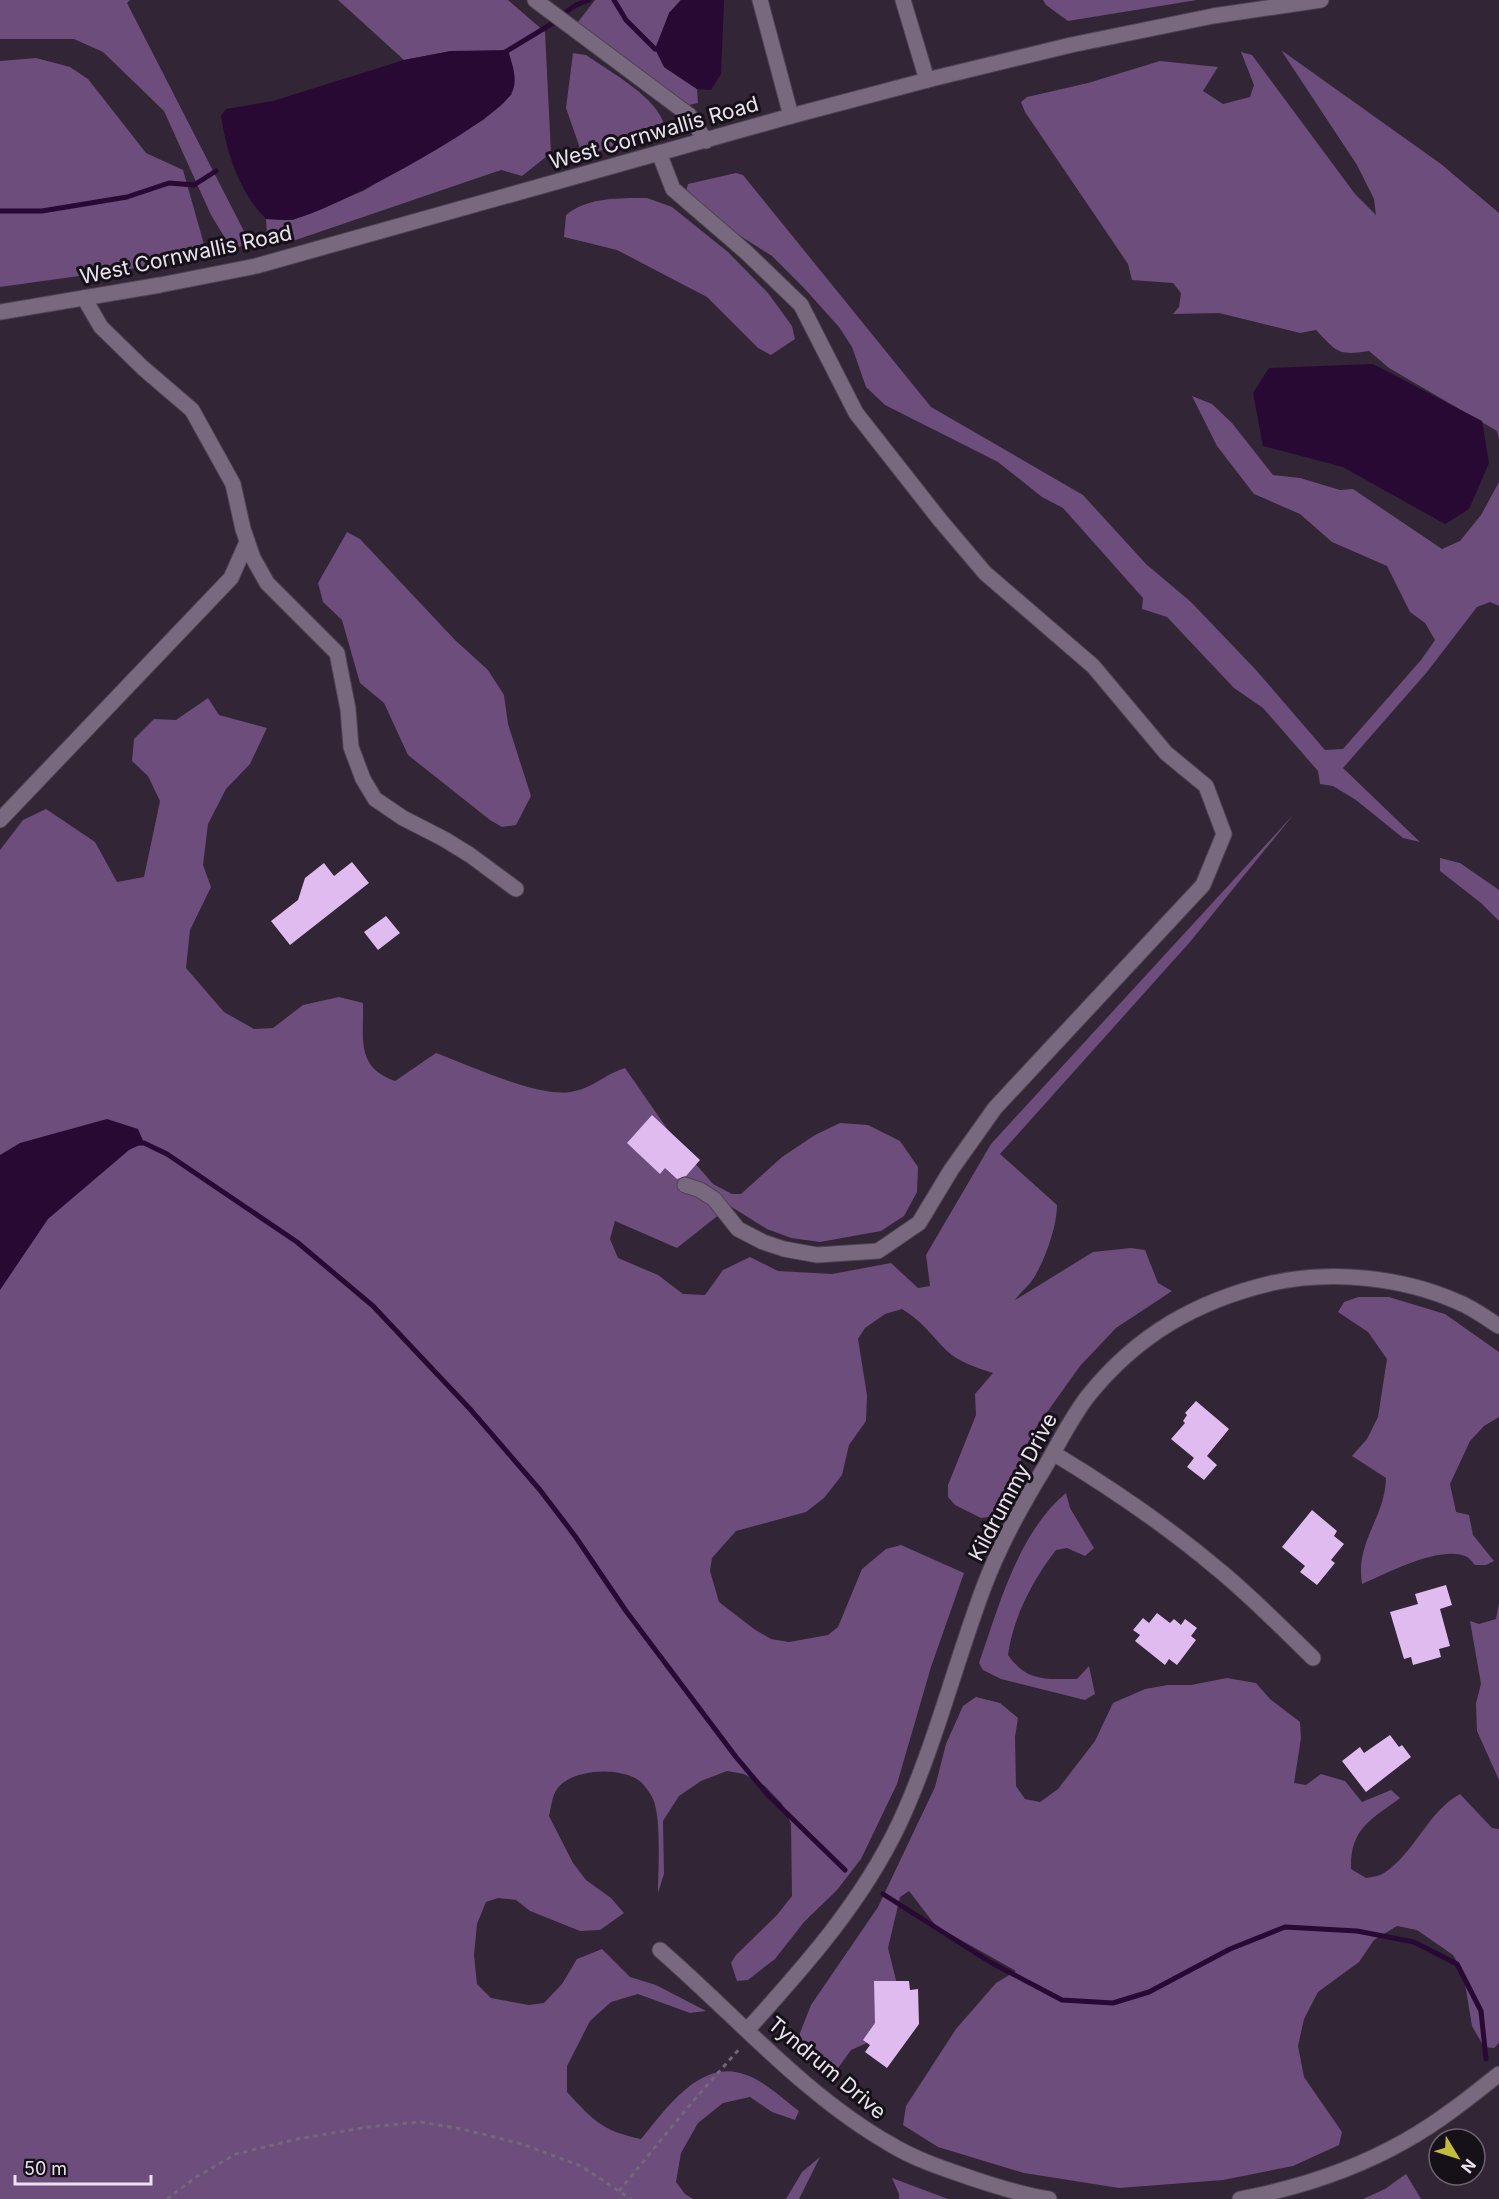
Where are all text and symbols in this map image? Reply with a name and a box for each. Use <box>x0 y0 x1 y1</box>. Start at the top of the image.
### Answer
street label: West Cornwallis Road <box>547 91 761 174</box>
street label: West Cornwallis Road <box>78 220 294 289</box>
street label: Kildrummy Drive <box>963 1408 1062 1565</box>
street label: Tyndrum Drive <box>763 2011 891 2124</box>
north arrow <box>1427 2127 1487 2187</box>
scale bar <box>15 2148 152 2186</box>
text: N <box>1457 2155 1480 2177</box>
text: 50 m <box>24 2158 67 2179</box>

